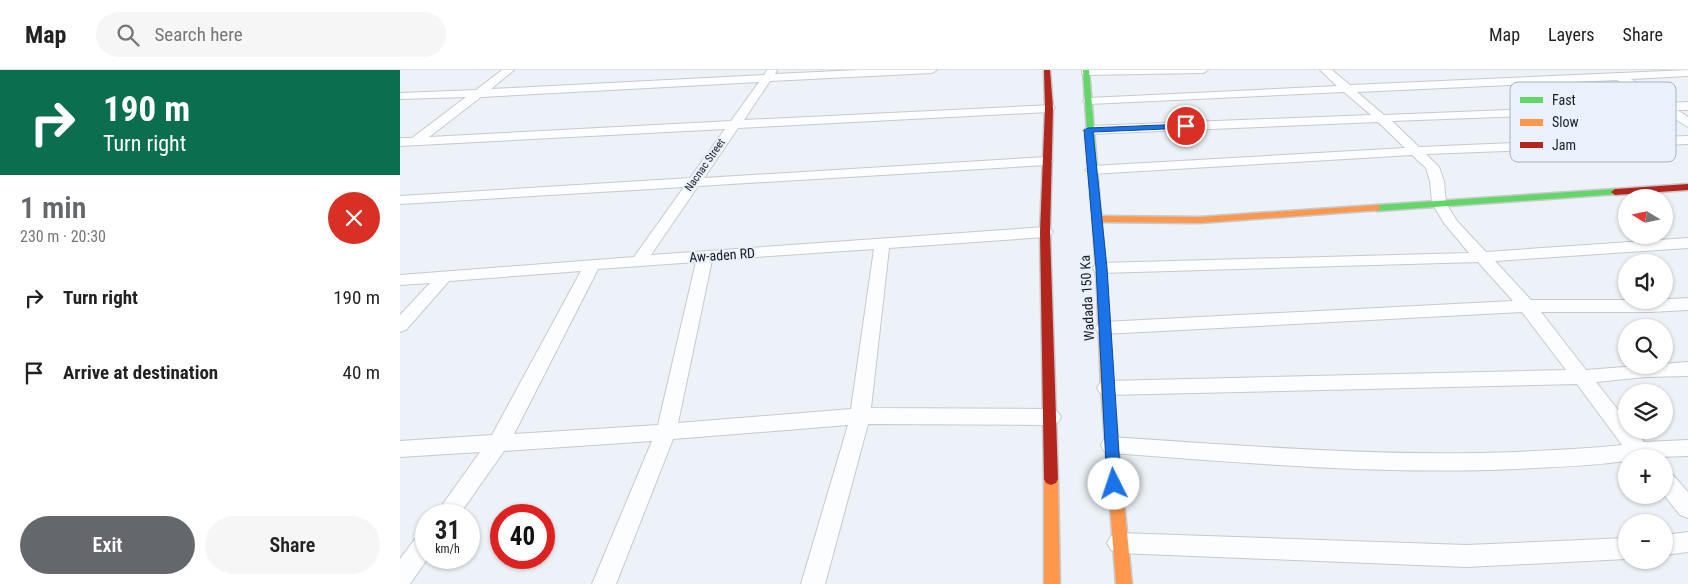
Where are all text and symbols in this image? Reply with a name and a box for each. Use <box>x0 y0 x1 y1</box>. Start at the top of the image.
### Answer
search box <box>96 12 446 57</box>
text: Map <box>25 21 66 49</box>
icon: search <box>114 21 142 49</box>
text: Search here <box>154 23 243 46</box>
text: Map <box>1489 24 1520 45</box>
text: Layers <box>1548 24 1595 45</box>
text: Share <box>1623 24 1663 45</box>
legend <box>1510 82 1676 162</box>
text: 190 m <box>103 89 190 130</box>
icon: right <box>20 90 85 155</box>
text: Fast <box>1552 92 1576 108</box>
pin <box>1165 105 1207 147</box>
icon: arrive <box>1172 112 1200 140</box>
text: Slow <box>1552 114 1579 130</box>
text: Turn right <box>103 131 186 156</box>
street label: Nacnac Street <box>682 136 728 194</box>
text: Jam <box>1552 137 1576 153</box>
north arrow <box>1618 189 1672 244</box>
map controls <box>1618 189 1673 569</box>
text: 1 min <box>20 190 86 225</box>
button: close <box>328 192 380 244</box>
text: 230 m · 20:30 <box>20 227 106 246</box>
street label: Aw-aden RD <box>688 245 756 265</box>
button: sound <box>1618 254 1673 309</box>
street label: Wadada 150 Ka <box>1077 255 1097 341</box>
icon: right <box>20 284 48 312</box>
text: Turn right <box>63 286 138 309</box>
text: 190 m <box>333 286 380 309</box>
button: search <box>1618 319 1673 374</box>
icon: arrive <box>20 359 48 387</box>
text: Arrive at destination <box>63 361 218 384</box>
text: 40 m <box>343 361 380 384</box>
button: layers <box>1618 384 1673 439</box>
button: + <box>1618 449 1673 504</box>
position arrow <box>1087 457 1139 509</box>
speed limit sign: 40 <box>490 504 555 569</box>
button: − <box>1618 514 1673 569</box>
button: Exit <box>20 516 195 574</box>
button: Share <box>205 516 380 574</box>
text: 31 <box>435 516 460 545</box>
text: km/h <box>435 542 460 556</box>

